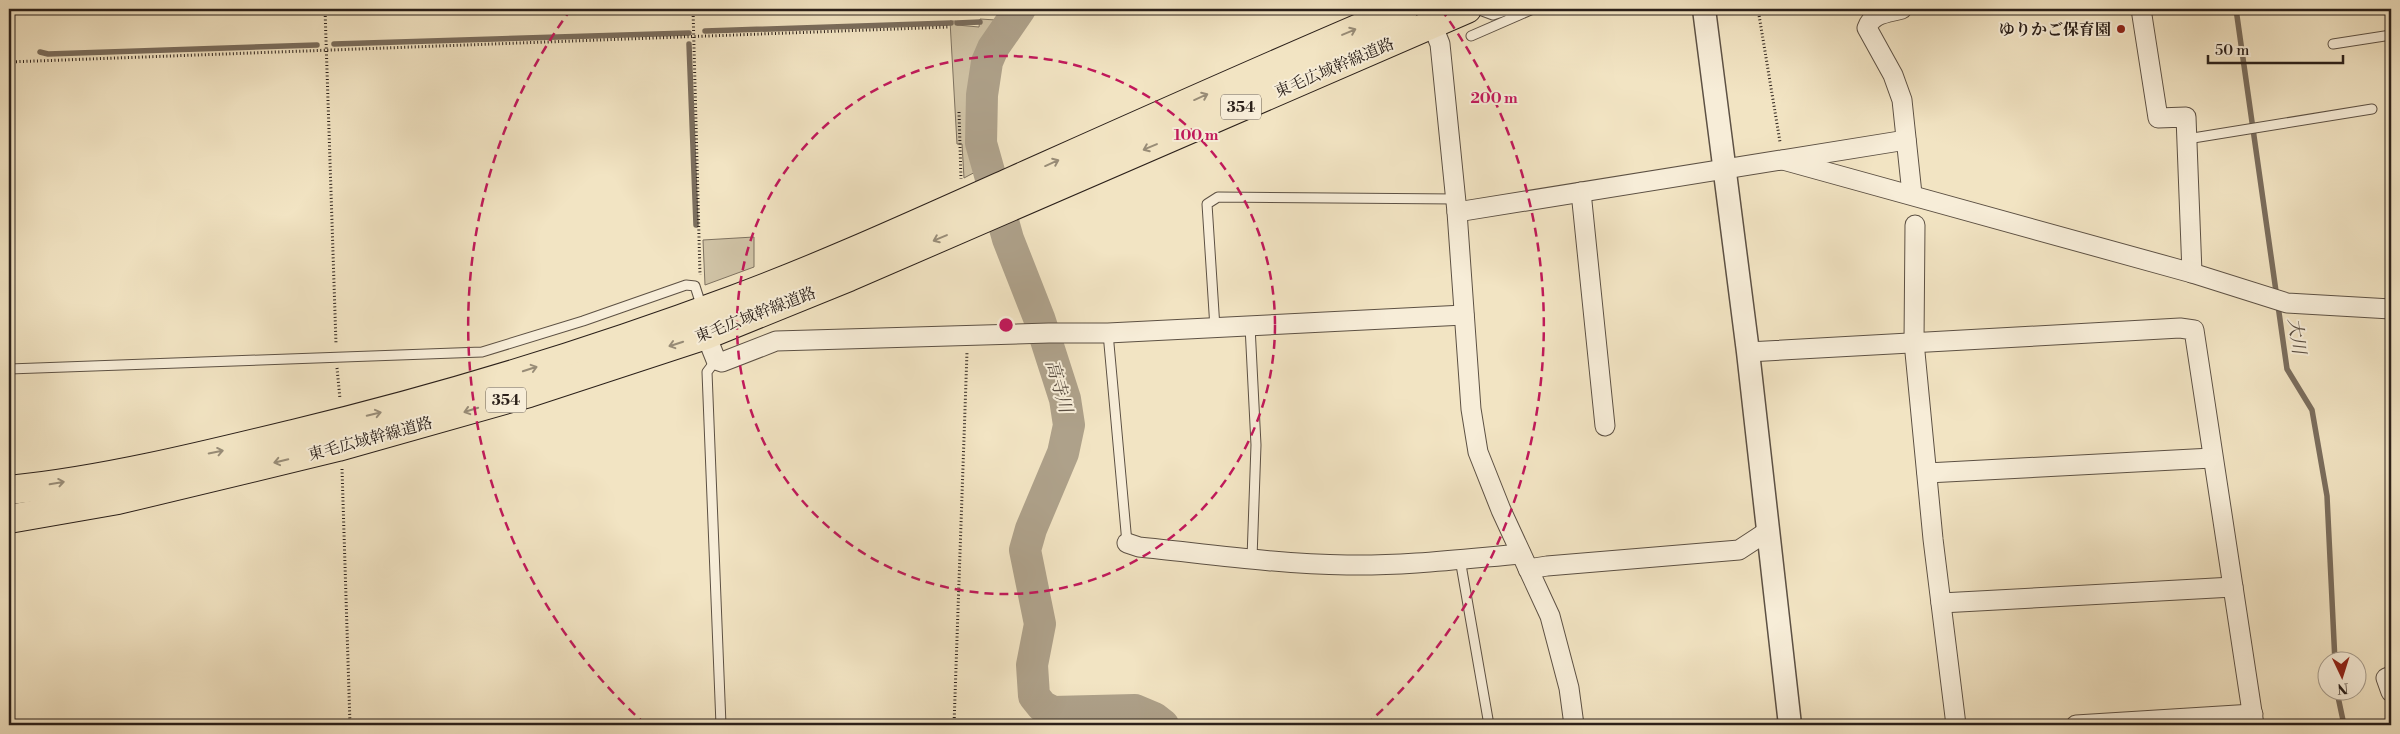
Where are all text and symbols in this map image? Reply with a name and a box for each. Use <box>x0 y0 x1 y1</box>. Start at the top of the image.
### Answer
place label: ゆりかご保育園 <box>1999 20 2111 40</box>
marker: ゆりかご保育園 <box>2115 23 2127 35</box>
one-way arrow <box>1341 26 1356 36</box>
scale bar <box>2208 32 2342 64</box>
street label: 東毛広域幹線道路 <box>1272 34 1397 102</box>
text: 50 m <box>2215 41 2249 60</box>
text: 200 m <box>1470 89 1518 108</box>
one-way arrow <box>1193 92 1208 102</box>
road number: 354 <box>1221 94 1261 120</box>
text: 100 m <box>1174 126 1219 145</box>
one-way arrow <box>1143 142 1158 152</box>
one-way arrow <box>1044 158 1059 168</box>
one-way arrow <box>933 233 948 243</box>
street label: 東毛広域幹線道路 <box>692 283 819 347</box>
centre of rings <box>997 316 1015 334</box>
water label: 大川 <box>2283 317 2311 357</box>
one-way arrow <box>668 340 684 350</box>
water label: 高寺川 <box>1040 357 1078 417</box>
one-way arrow <box>522 364 538 373</box>
road number: 354 <box>486 388 526 412</box>
one-way arrow <box>464 406 480 416</box>
one-way arrow <box>366 409 382 418</box>
street label: 東毛広域幹線道路 <box>306 413 435 465</box>
one-way arrow <box>208 447 224 457</box>
one-way arrow <box>273 457 289 466</box>
one-way arrow <box>49 478 65 488</box>
north arrow <box>2318 652 2368 702</box>
text: N <box>2337 679 2349 697</box>

